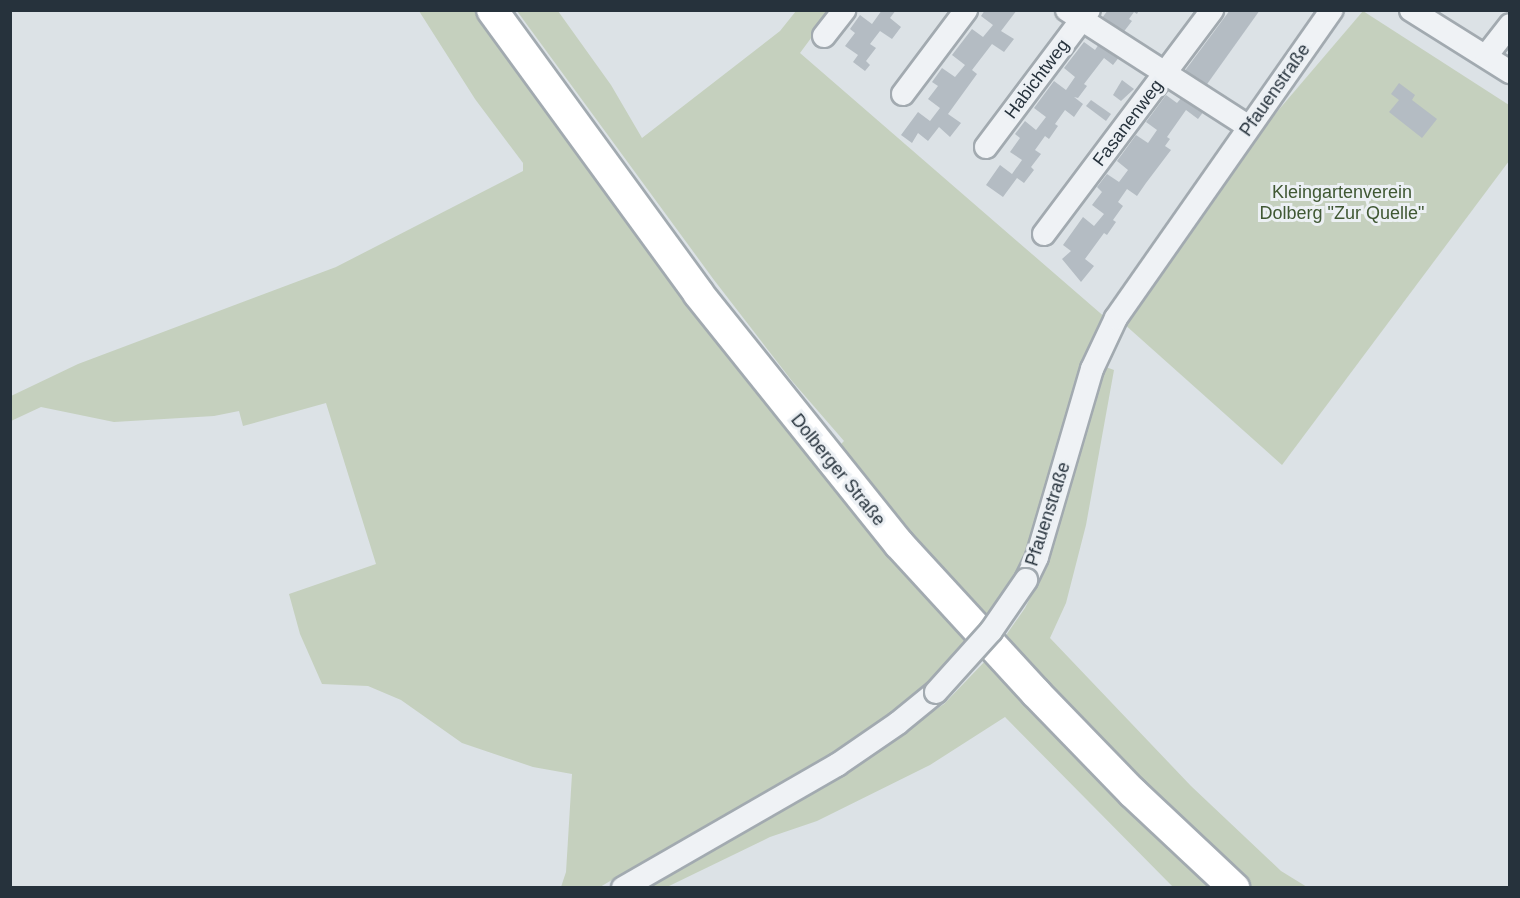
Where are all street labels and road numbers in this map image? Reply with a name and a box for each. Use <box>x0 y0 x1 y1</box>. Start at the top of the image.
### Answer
street label: Habichtweg <box>1000 35 1074 123</box>
street label: Pfauenstraße <box>1235 40 1315 140</box>
street label: Fasanenweg <box>1088 75 1168 171</box>
street label: Dolberger Straße <box>786 410 890 530</box>
street label: Pfauenstraße <box>1021 459 1075 569</box>

